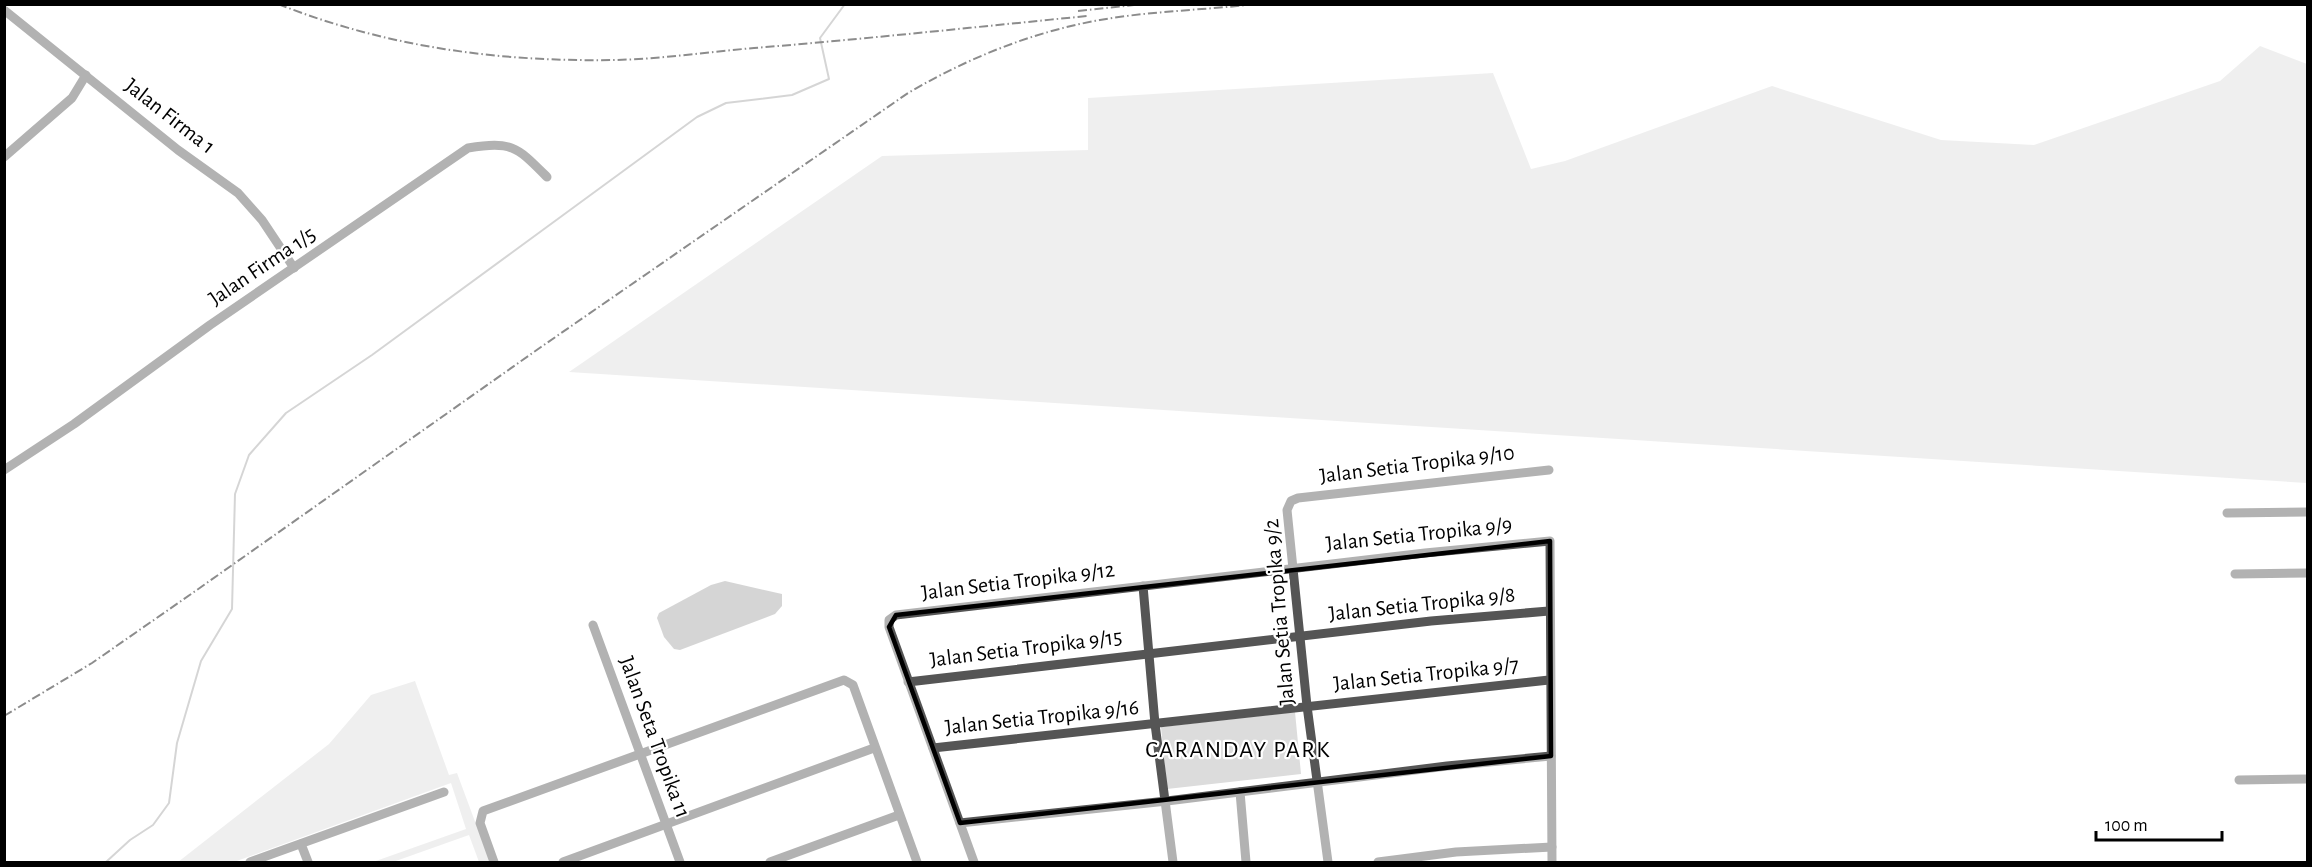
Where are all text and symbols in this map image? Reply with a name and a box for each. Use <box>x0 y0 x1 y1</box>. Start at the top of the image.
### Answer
street label: Jalan Firma 1 <box>121 74 219 158</box>
street label: Jalan Firma 1/5 <box>205 222 319 310</box>
street label: Jalan Setia Tropika 9/10 <box>1318 441 1516 487</box>
street label: Jalan Setia Tropika 9/9 <box>1325 513 1513 555</box>
street label: Jalan Setia Tropika 9/2 <box>1260 518 1298 706</box>
street label: Jalan Setia Tropika 9/12 <box>920 558 1116 604</box>
street label: Jalan Setia Tropika 9/8 <box>1328 583 1516 625</box>
street label: Jalan Setia Tropika 9/15 <box>929 625 1123 671</box>
street label: Jalan Seta Tropika 11 <box>616 653 694 821</box>
street label: Jalan Setia Tropika 9/7 <box>1332 653 1520 695</box>
street label: Jalan Setia Tropika 9/16 <box>944 696 1140 738</box>
district label: CARANDAY PARK <box>1145 738 1331 762</box>
scale bar <box>2096 804 2222 842</box>
text: 100 m <box>2105 817 2148 835</box>

